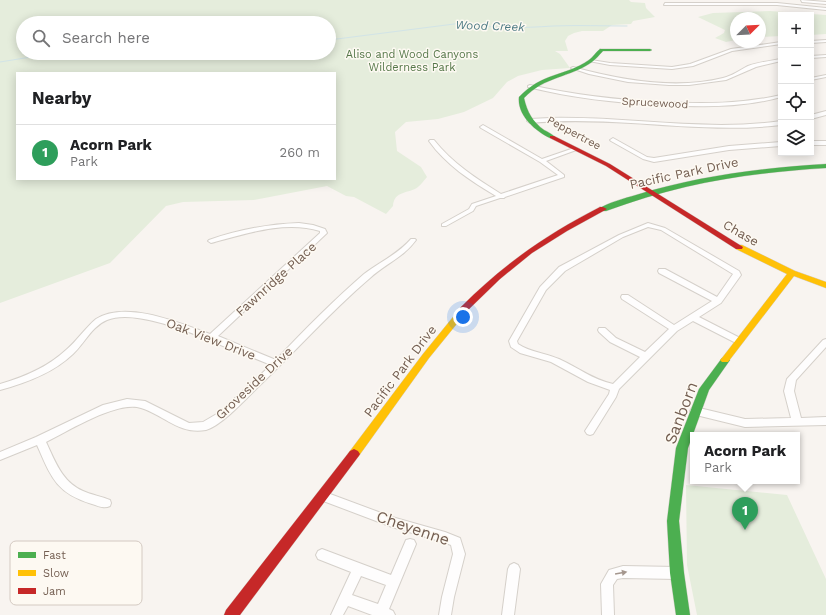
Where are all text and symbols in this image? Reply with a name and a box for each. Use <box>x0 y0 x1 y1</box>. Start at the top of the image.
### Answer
north arrow <box>730 12 766 48</box>
map controls <box>778 12 814 156</box>
button: + <box>778 12 814 48</box>
search box <box>16 16 336 60</box>
water label: Wood Creek <box>455 18 525 34</box>
icon: search <box>30 27 52 49</box>
text: Search here <box>62 29 150 47</box>
park label: Aliso and Wood Canyons Wilderness Park <box>346 48 478 74</box>
button: − <box>778 48 814 84</box>
button: locate <box>778 84 814 120</box>
text: Nearby <box>32 88 91 108</box>
street label: Sprucewood <box>621 95 689 111</box>
street label: Peppertree <box>545 113 603 153</box>
button: layers <box>778 120 814 156</box>
text: Acorn Park <box>70 136 152 154</box>
text: 1 <box>42 145 48 160</box>
text: 260 m <box>280 145 320 160</box>
text: Park <box>70 154 98 169</box>
street label: Pacific Park Drive <box>628 154 740 192</box>
street label: Chase <box>720 217 762 249</box>
street label: Fawnridge Place <box>233 239 319 319</box>
your location <box>453 307 473 327</box>
street label: Oak View Drive <box>164 315 258 363</box>
street label: Pacific Park Drive <box>361 322 439 420</box>
street label: Groveside Drive <box>213 344 295 422</box>
street label: Sanborn <box>660 379 702 447</box>
popup <box>690 432 800 484</box>
text: Acorn Park <box>704 442 786 460</box>
text: Park <box>704 460 732 475</box>
pin: 1 <box>732 497 758 530</box>
street label: Cheyenne <box>374 507 452 549</box>
legend <box>10 541 142 605</box>
text: Fast <box>43 549 66 562</box>
text: Slow <box>43 567 69 580</box>
one-way arrow <box>615 570 627 576</box>
text: Jam <box>43 585 66 598</box>

